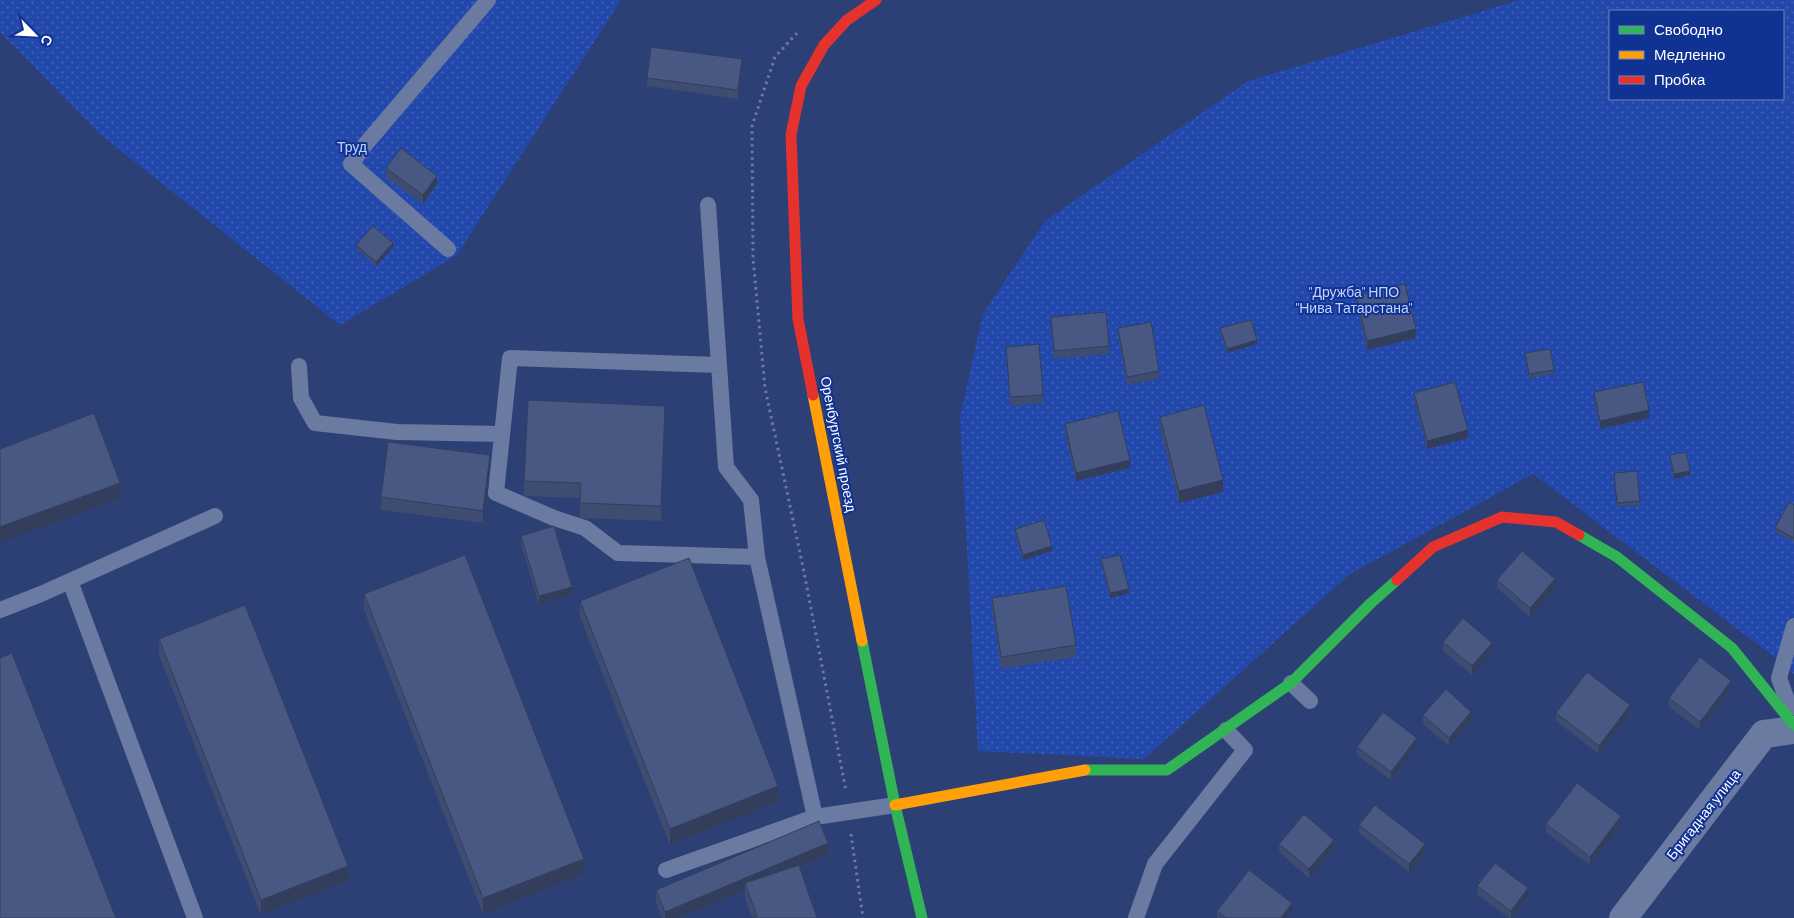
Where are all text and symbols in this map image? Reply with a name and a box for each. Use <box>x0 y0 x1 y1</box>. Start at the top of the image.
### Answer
north arrow <box>10 10 60 60</box>
legend <box>1609 10 1784 100</box>
text: Свободно <box>1654 20 1723 38</box>
text: С <box>38 32 57 49</box>
text: Медленно <box>1654 45 1725 63</box>
text: Пробка <box>1654 70 1706 88</box>
park label: Труд <box>337 138 367 155</box>
park label: "Дружба" НПО "Нива Татарстана" <box>1296 283 1413 316</box>
street label: Оренбургский проезд <box>818 375 860 513</box>
street label: Бригадная улица <box>1662 765 1744 863</box>

